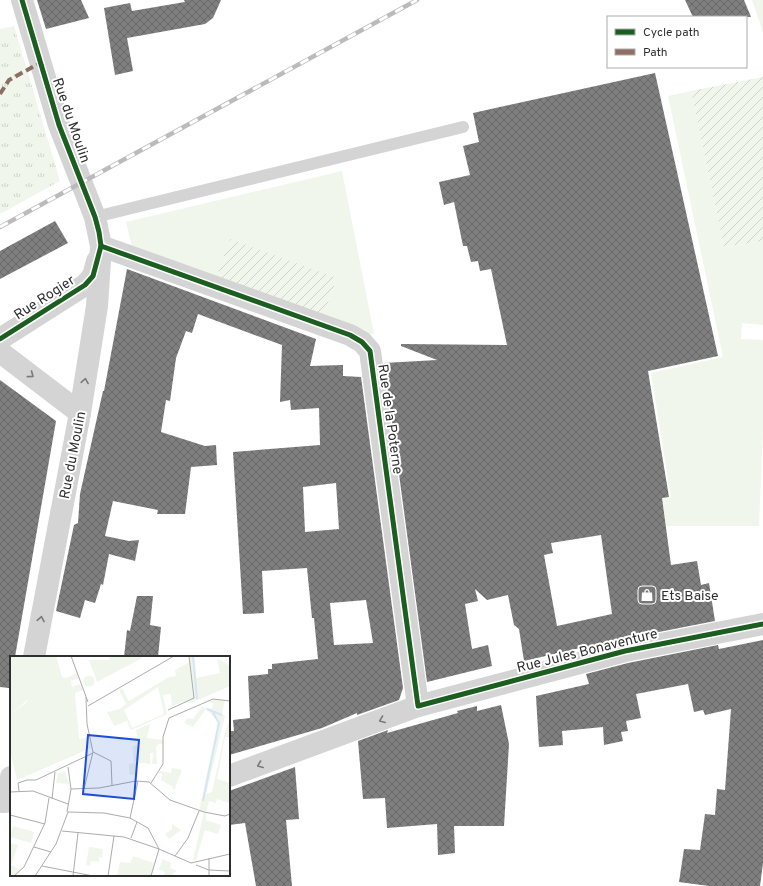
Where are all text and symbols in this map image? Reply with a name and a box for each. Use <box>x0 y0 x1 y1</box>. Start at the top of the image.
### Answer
legend <box>607 16 747 68</box>
text: Cycle path <box>643 25 700 41</box>
text: Path <box>643 45 668 61</box>
street label: Rue du Moulin <box>48 76 93 165</box>
street label: Rue Rogier <box>11 272 79 324</box>
street label: Rue de la Poterne <box>373 363 406 475</box>
one-way arrow <box>27 371 34 378</box>
one-way arrow <box>80 378 89 384</box>
street label: Rue du Moulin <box>57 410 90 501</box>
shop icon: Ets Baise <box>636 584 658 606</box>
place label: Ets Baise <box>661 588 719 605</box>
one-way arrow <box>36 616 45 622</box>
street label: Rue Jules Bonaventure <box>515 626 660 677</box>
inset map <box>10 656 230 876</box>
one-way arrow <box>378 715 385 723</box>
one-way arrow <box>256 760 263 768</box>

